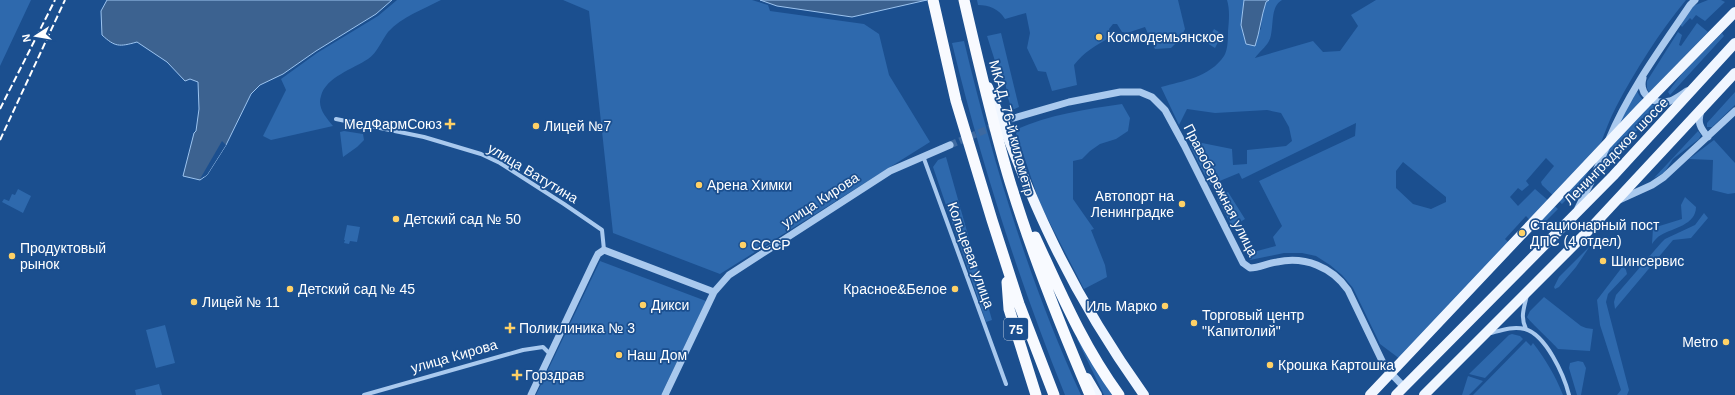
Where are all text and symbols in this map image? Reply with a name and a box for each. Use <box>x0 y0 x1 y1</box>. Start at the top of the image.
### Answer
north arrow <box>16 16 56 56</box>
place label: Космодемьянское <box>1107 29 1224 45</box>
marker: Космодемьянское <box>1094 32 1104 42</box>
text: N <box>20 33 33 43</box>
street label: МКАД, 76-й километр <box>986 58 1038 198</box>
street label: Ленинградское шоссе <box>1561 94 1671 208</box>
place label: МедФармСоюз <box>344 116 442 132</box>
place label: Лицей №7 <box>544 118 611 134</box>
marker: МедФармСоюз <box>445 119 455 129</box>
marker: Лицей №7 <box>531 121 541 131</box>
street label: Правобережная улица <box>1181 121 1262 259</box>
street label: улица Ватутина <box>485 140 581 206</box>
street label: улица Кирова <box>778 169 862 231</box>
place label: Арена Химки <box>707 177 792 193</box>
marker: Арена Химки <box>694 180 704 190</box>
place label: Автопорт на Ленинградке <box>1091 188 1174 220</box>
marker: Автопорт на Ленинградке <box>1177 199 1187 209</box>
street label: Кольцевая улица <box>944 200 998 310</box>
place label: Детский сад № 50 <box>404 211 521 227</box>
marker: Детский сад № 50 <box>391 214 401 224</box>
place label: Стационарный пост ДПС (4 отдел) <box>1530 217 1660 249</box>
marker: Стационарный пост ДПС (4 отдел) <box>1517 228 1527 238</box>
place label: СССР <box>751 237 791 253</box>
place label: Продуктовый рынок <box>20 240 106 272</box>
marker: СССР <box>738 240 748 250</box>
marker: Продуктовый рынок <box>7 251 17 261</box>
place label: Шинсервис <box>1611 253 1684 269</box>
marker: Шинсервис <box>1598 256 1608 266</box>
place label: Детский сад № 45 <box>298 281 415 297</box>
place label: Красное&Белое <box>843 281 947 297</box>
marker: Детский сад № 45 <box>285 284 295 294</box>
marker: Красное&Белое <box>950 284 960 294</box>
place label: Лицей № 11 <box>202 294 280 310</box>
marker: Лицей № 11 <box>189 297 199 307</box>
place label: Дикси <box>651 297 689 313</box>
place label: Иль Марко <box>1086 298 1157 314</box>
marker: Дикси <box>638 300 648 310</box>
marker: Иль Марко <box>1160 301 1170 311</box>
place label: Торговый центр "Капитолий" <box>1202 307 1305 339</box>
road number: 75 <box>1004 318 1028 340</box>
marker: Торговый центр "Капитолий" <box>1189 318 1199 328</box>
place label: Поликлиника № 3 <box>519 320 635 336</box>
marker: Поликлиника № 3 <box>504 322 516 334</box>
place label: Metro <box>1682 334 1718 350</box>
street label: улица Кирова <box>409 336 499 376</box>
marker: Metro <box>1721 337 1731 347</box>
place label: Наш Дом <box>627 347 687 363</box>
marker: Наш Дом <box>614 350 624 360</box>
place label: Крошка Картошка <box>1278 357 1394 373</box>
marker: Крошка Картошка <box>1265 360 1275 370</box>
place label: Горздрав <box>525 367 584 383</box>
marker: Горздрав <box>512 370 522 380</box>

